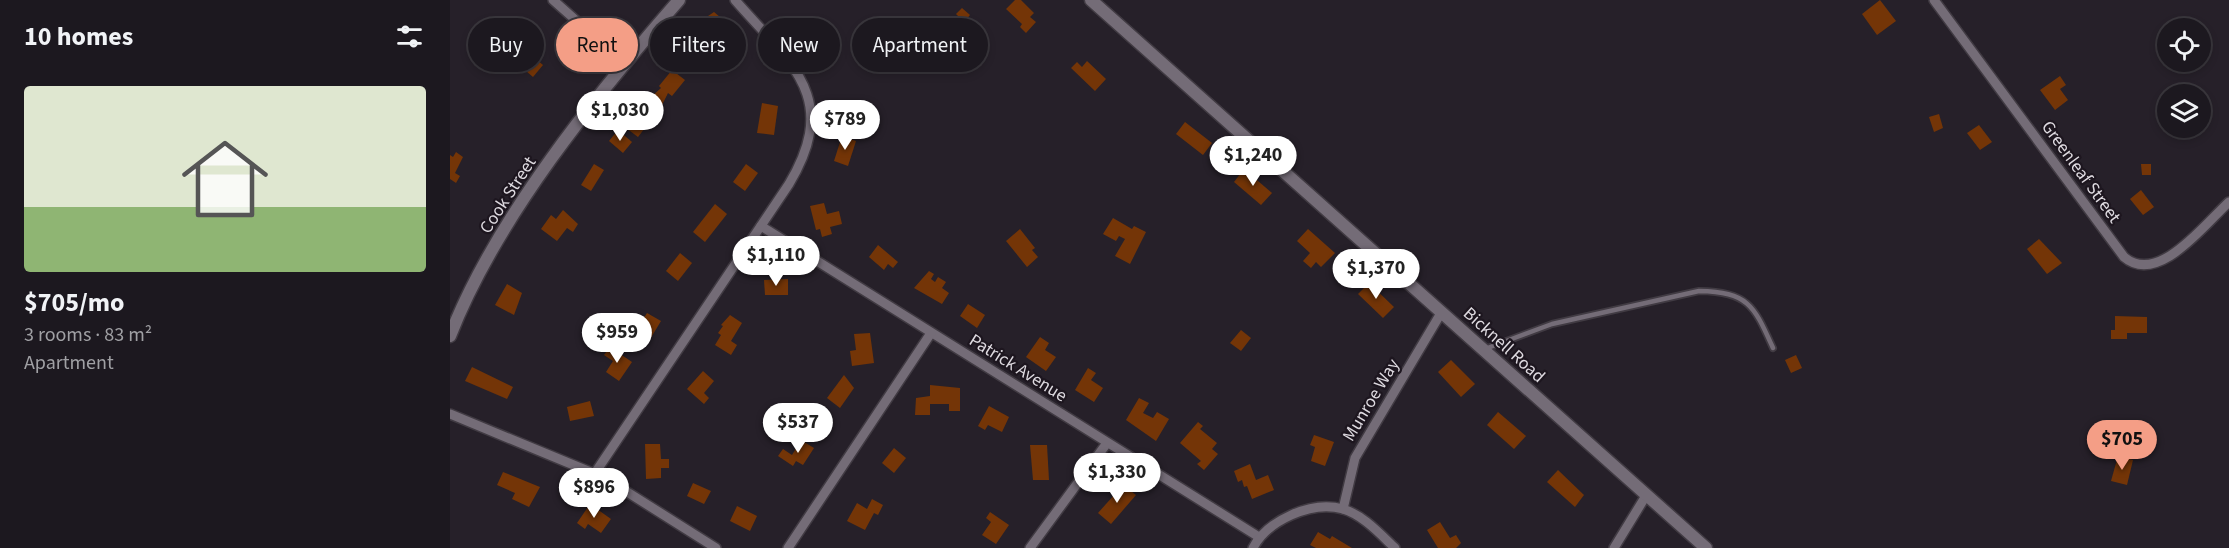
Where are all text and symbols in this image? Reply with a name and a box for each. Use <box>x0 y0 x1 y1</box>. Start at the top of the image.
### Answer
text: 10 homes <box>24 18 133 55</box>
chip: Buy <box>468 18 544 72</box>
chip: Rent <box>556 18 638 72</box>
chip: Filters <box>650 18 746 72</box>
chip: New <box>758 18 840 72</box>
chip: Apartment <box>852 18 988 72</box>
map controls <box>2157 18 2211 138</box>
button: locate <box>2157 18 2211 72</box>
icon: filters <box>393 20 426 53</box>
button: layers <box>2157 84 2211 138</box>
pin: $1,030 <box>571 91 669 142</box>
text: $1,030 <box>591 96 649 124</box>
pin: $789 <box>809 100 881 151</box>
text: $789 <box>824 105 866 133</box>
street label: Greenleaf Street <box>2035 116 2127 228</box>
icon: home <box>171 125 279 233</box>
pin: $1,240 <box>1204 136 1302 187</box>
text: $1,240 <box>1224 141 1282 169</box>
street label: Cook Street <box>474 152 542 238</box>
pin: $1,110 <box>727 236 825 287</box>
text: $1,110 <box>747 241 805 269</box>
pin: $1,370 <box>1327 249 1425 300</box>
text: $1,370 <box>1347 254 1405 282</box>
text: $705/mo <box>24 284 124 321</box>
street label: Bicknell Road <box>1458 301 1550 389</box>
pin: $959 <box>581 313 653 364</box>
text: $959 <box>596 318 638 346</box>
text: 3 rooms · 83 m² <box>24 321 152 349</box>
street label: Patrick Avenue <box>964 328 1072 408</box>
text: Apartment <box>24 349 114 377</box>
street label: Munroe Way <box>1336 353 1406 446</box>
pin: $537 <box>762 403 834 454</box>
text: $537 <box>777 408 819 436</box>
pin: $705 <box>2086 420 2158 471</box>
text: $705 <box>2101 425 2143 453</box>
pin: $1,330 <box>1068 453 1166 504</box>
text: $1,330 <box>1088 458 1146 486</box>
pin: $896 <box>558 468 630 519</box>
text: $896 <box>573 473 615 501</box>

